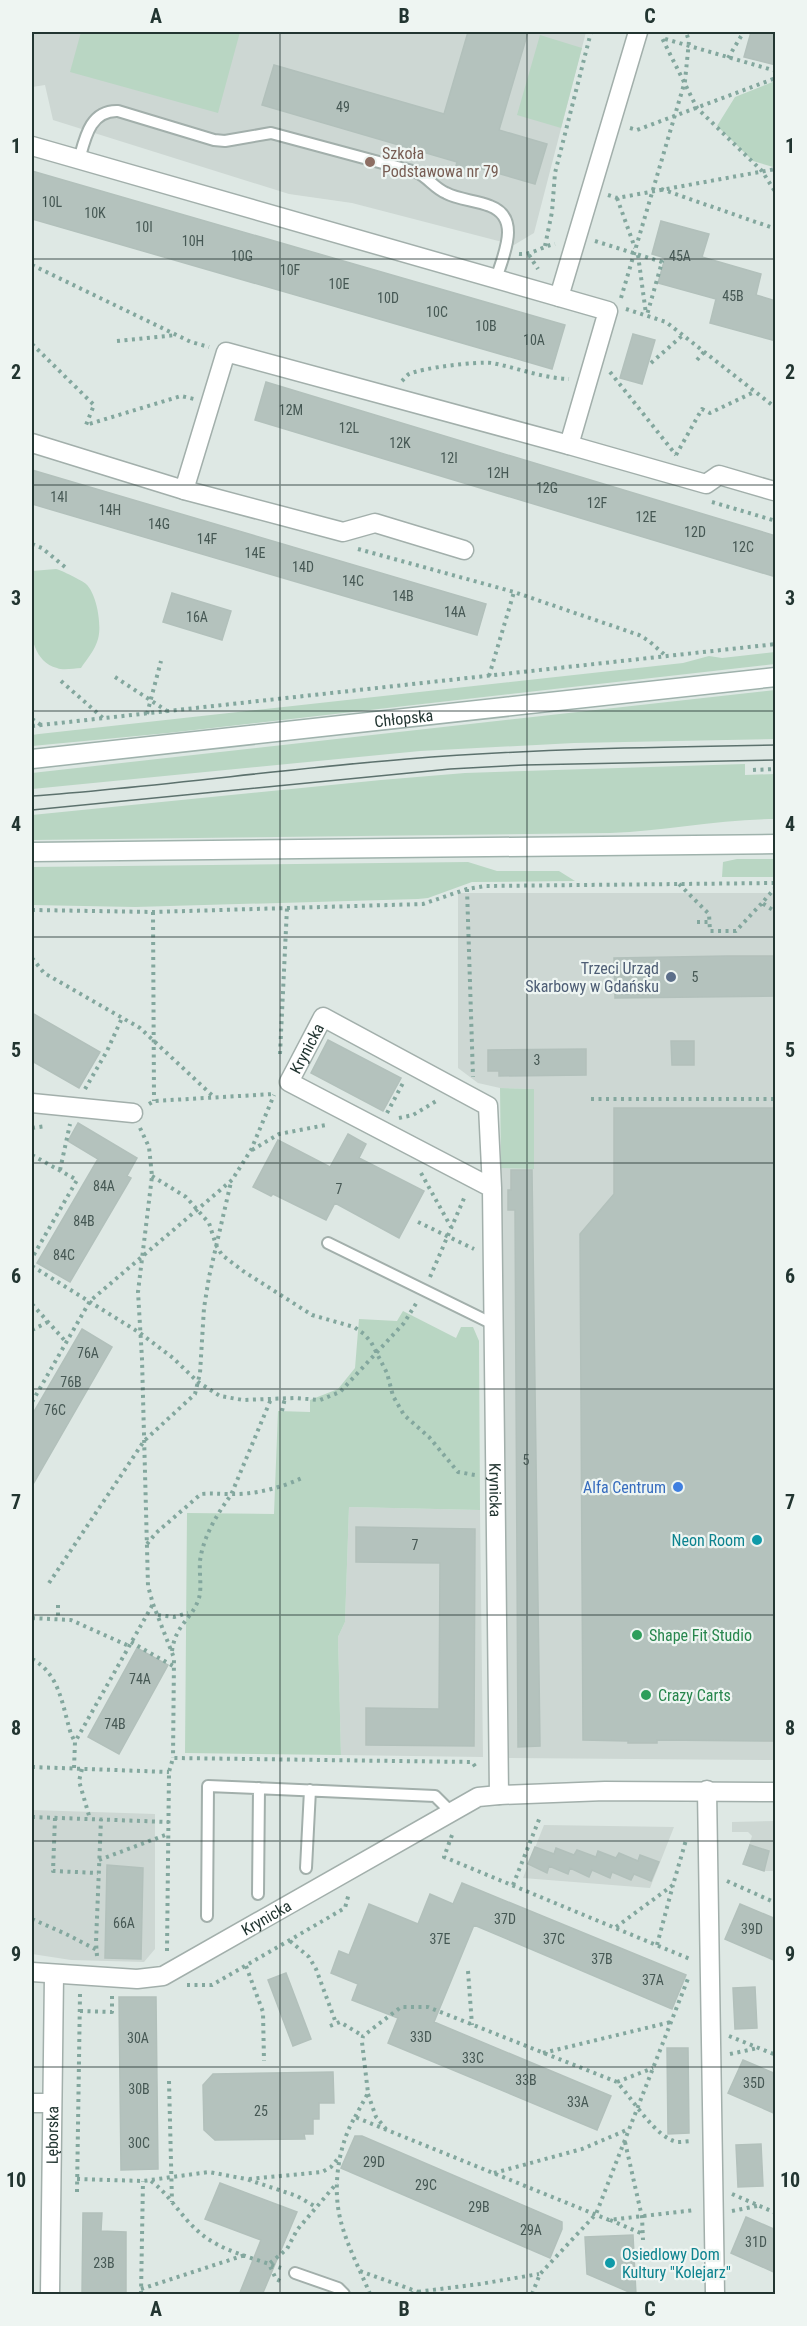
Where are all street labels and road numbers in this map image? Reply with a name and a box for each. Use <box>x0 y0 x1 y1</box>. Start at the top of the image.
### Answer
street label: Chłopska <box>373 706 434 731</box>
street label: Krynicka <box>286 1020 328 1077</box>
street label: Krynicka <box>485 1463 505 1517</box>
street label: Krynicka <box>238 1896 295 1939</box>
street label: Lęborska <box>43 2106 62 2164</box>

